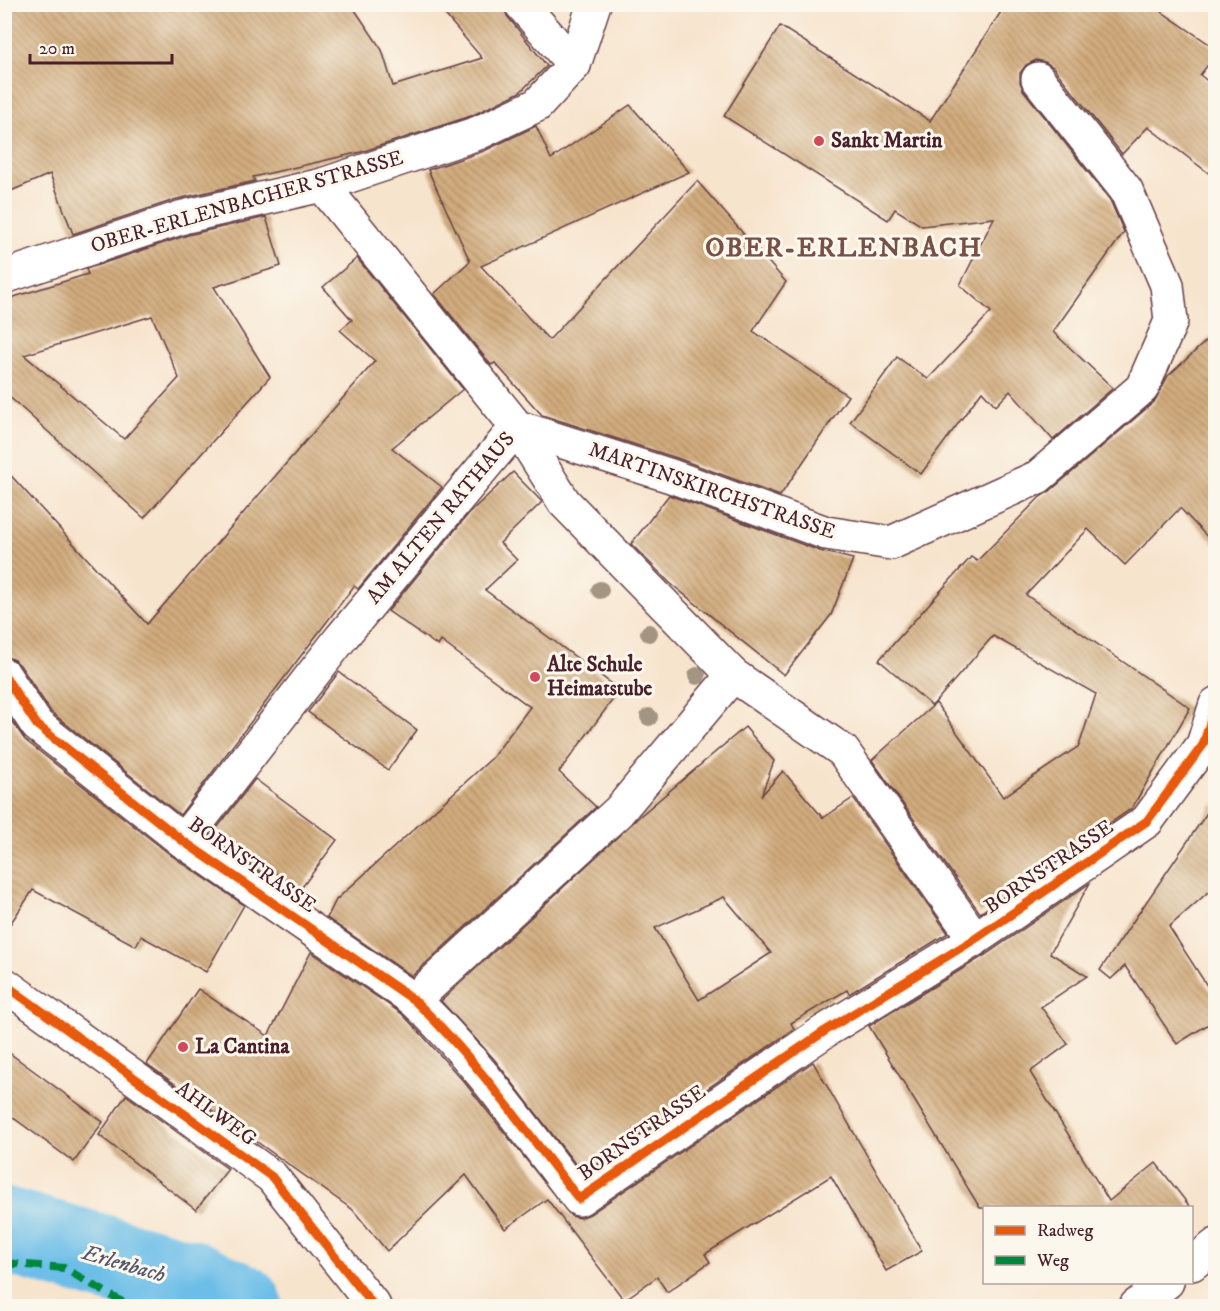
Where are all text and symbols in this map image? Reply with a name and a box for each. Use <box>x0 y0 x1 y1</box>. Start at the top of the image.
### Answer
scale bar <box>30 27 172 65</box>
text: 20 m <box>39 38 75 60</box>
place label: Sankt Martin <box>831 128 944 154</box>
marker: Sankt Martin <box>812 134 826 148</box>
street label: OBER-ERLENBACHER STRASSE <box>88 145 406 259</box>
district label: OBER-ERLENBACH <box>705 231 983 265</box>
street label: AM ALTEN RATHAUS <box>361 426 521 610</box>
street label: MARTINSKIRCHSTRASSE <box>585 437 839 546</box>
place label: Alte Schule Heimatstube <box>546 652 653 702</box>
marker: Alte Schule Heimatstube <box>528 670 542 684</box>
street label: BORNSTRASSE <box>183 811 321 919</box>
street label: BORNSTRASSE <box>979 814 1119 920</box>
place label: La Cantina <box>195 1034 290 1060</box>
marker: La Cantina <box>176 1040 190 1054</box>
street label: AHLWEG <box>170 1076 262 1152</box>
street label: BORNSTRASSE <box>573 1079 711 1187</box>
legend <box>983 1206 1193 1284</box>
text: Radweg <box>1037 1220 1093 1242</box>
water label: Erlenbach <box>77 1239 169 1289</box>
text: Weg <box>1036 1250 1069 1272</box>

